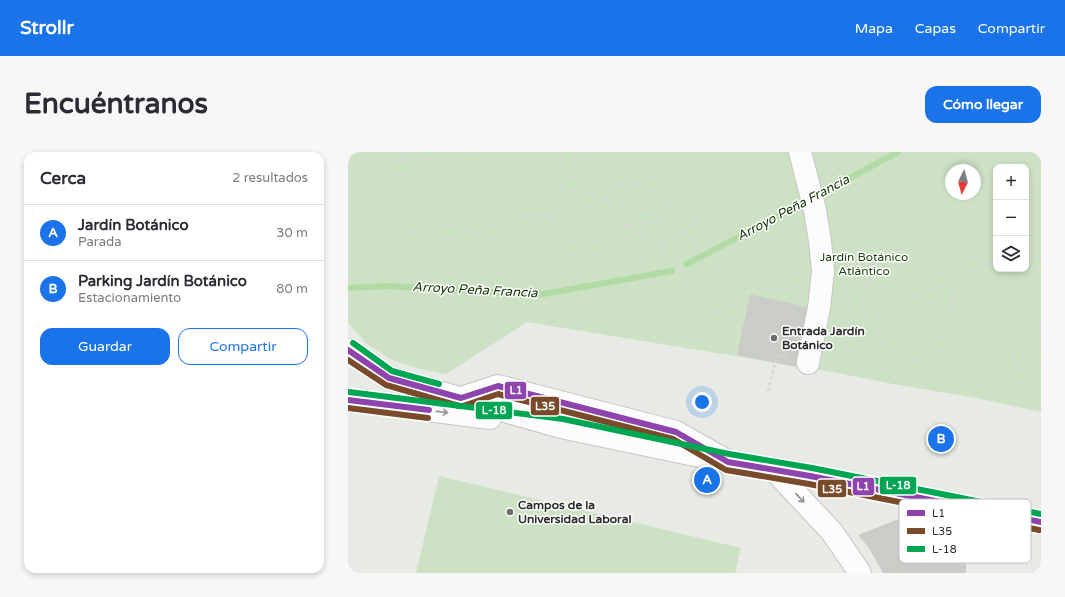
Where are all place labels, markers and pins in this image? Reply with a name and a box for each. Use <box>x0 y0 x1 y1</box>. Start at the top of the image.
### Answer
place label: Entrada Jardín Botánico <box>782 324 865 352</box>
marker: Entrada Jardín Botánico <box>769 333 779 343</box>
pin: B <box>928 424 954 454</box>
pin: A <box>694 465 720 495</box>
place label: Campos de la Universidad Laboral <box>518 498 631 526</box>
marker: Campos de la Universidad Laboral <box>505 507 515 517</box>

